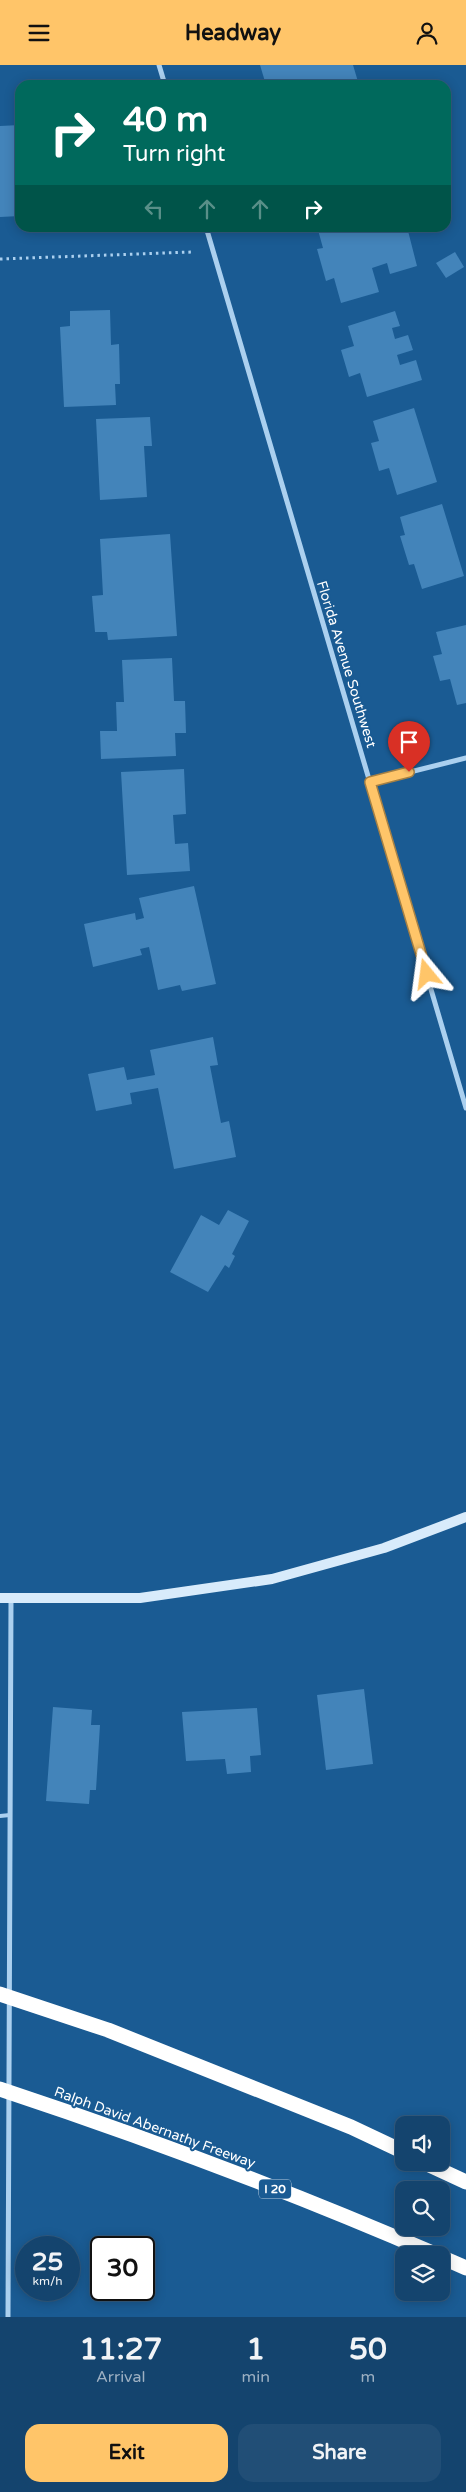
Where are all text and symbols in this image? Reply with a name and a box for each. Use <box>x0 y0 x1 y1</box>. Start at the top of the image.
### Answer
icon: menu <box>25 19 53 47</box>
icon: person <box>413 19 441 47</box>
text: Headway <box>185 20 281 46</box>
text: 40 m <box>123 99 208 141</box>
icon: right <box>40 100 105 165</box>
text: Turn right <box>123 141 225 167</box>
icon: left <box>140 195 168 223</box>
icon: ahead <box>193 195 221 223</box>
icon: ahead <box>246 195 274 223</box>
icon: right <box>299 195 327 223</box>
street label: Florida Avenue Southwest <box>313 579 380 750</box>
pin <box>388 721 430 772</box>
icon: arrive <box>395 728 423 756</box>
position arrow <box>400 947 452 999</box>
street label: Ralph David Abernathy Freeway <box>52 2083 258 2172</box>
map controls <box>395 2116 450 2301</box>
button: sound <box>395 2116 450 2171</box>
road number: I 20 <box>259 2179 291 2199</box>
button: search <box>395 2181 450 2236</box>
speed limit sign: 30 <box>90 2236 155 2301</box>
button: layers <box>395 2246 450 2301</box>
text: 25 <box>32 2247 63 2277</box>
text: km/h <box>32 2274 63 2288</box>
text: 11:27 <box>79 2331 162 2368</box>
text: 1 <box>246 2331 265 2368</box>
text: 50 <box>349 2331 387 2368</box>
text: Arrival <box>96 2367 145 2387</box>
text: min <box>242 2367 270 2387</box>
text: m <box>361 2367 375 2387</box>
button: Exit <box>25 2424 228 2482</box>
button: Share <box>238 2424 441 2482</box>

